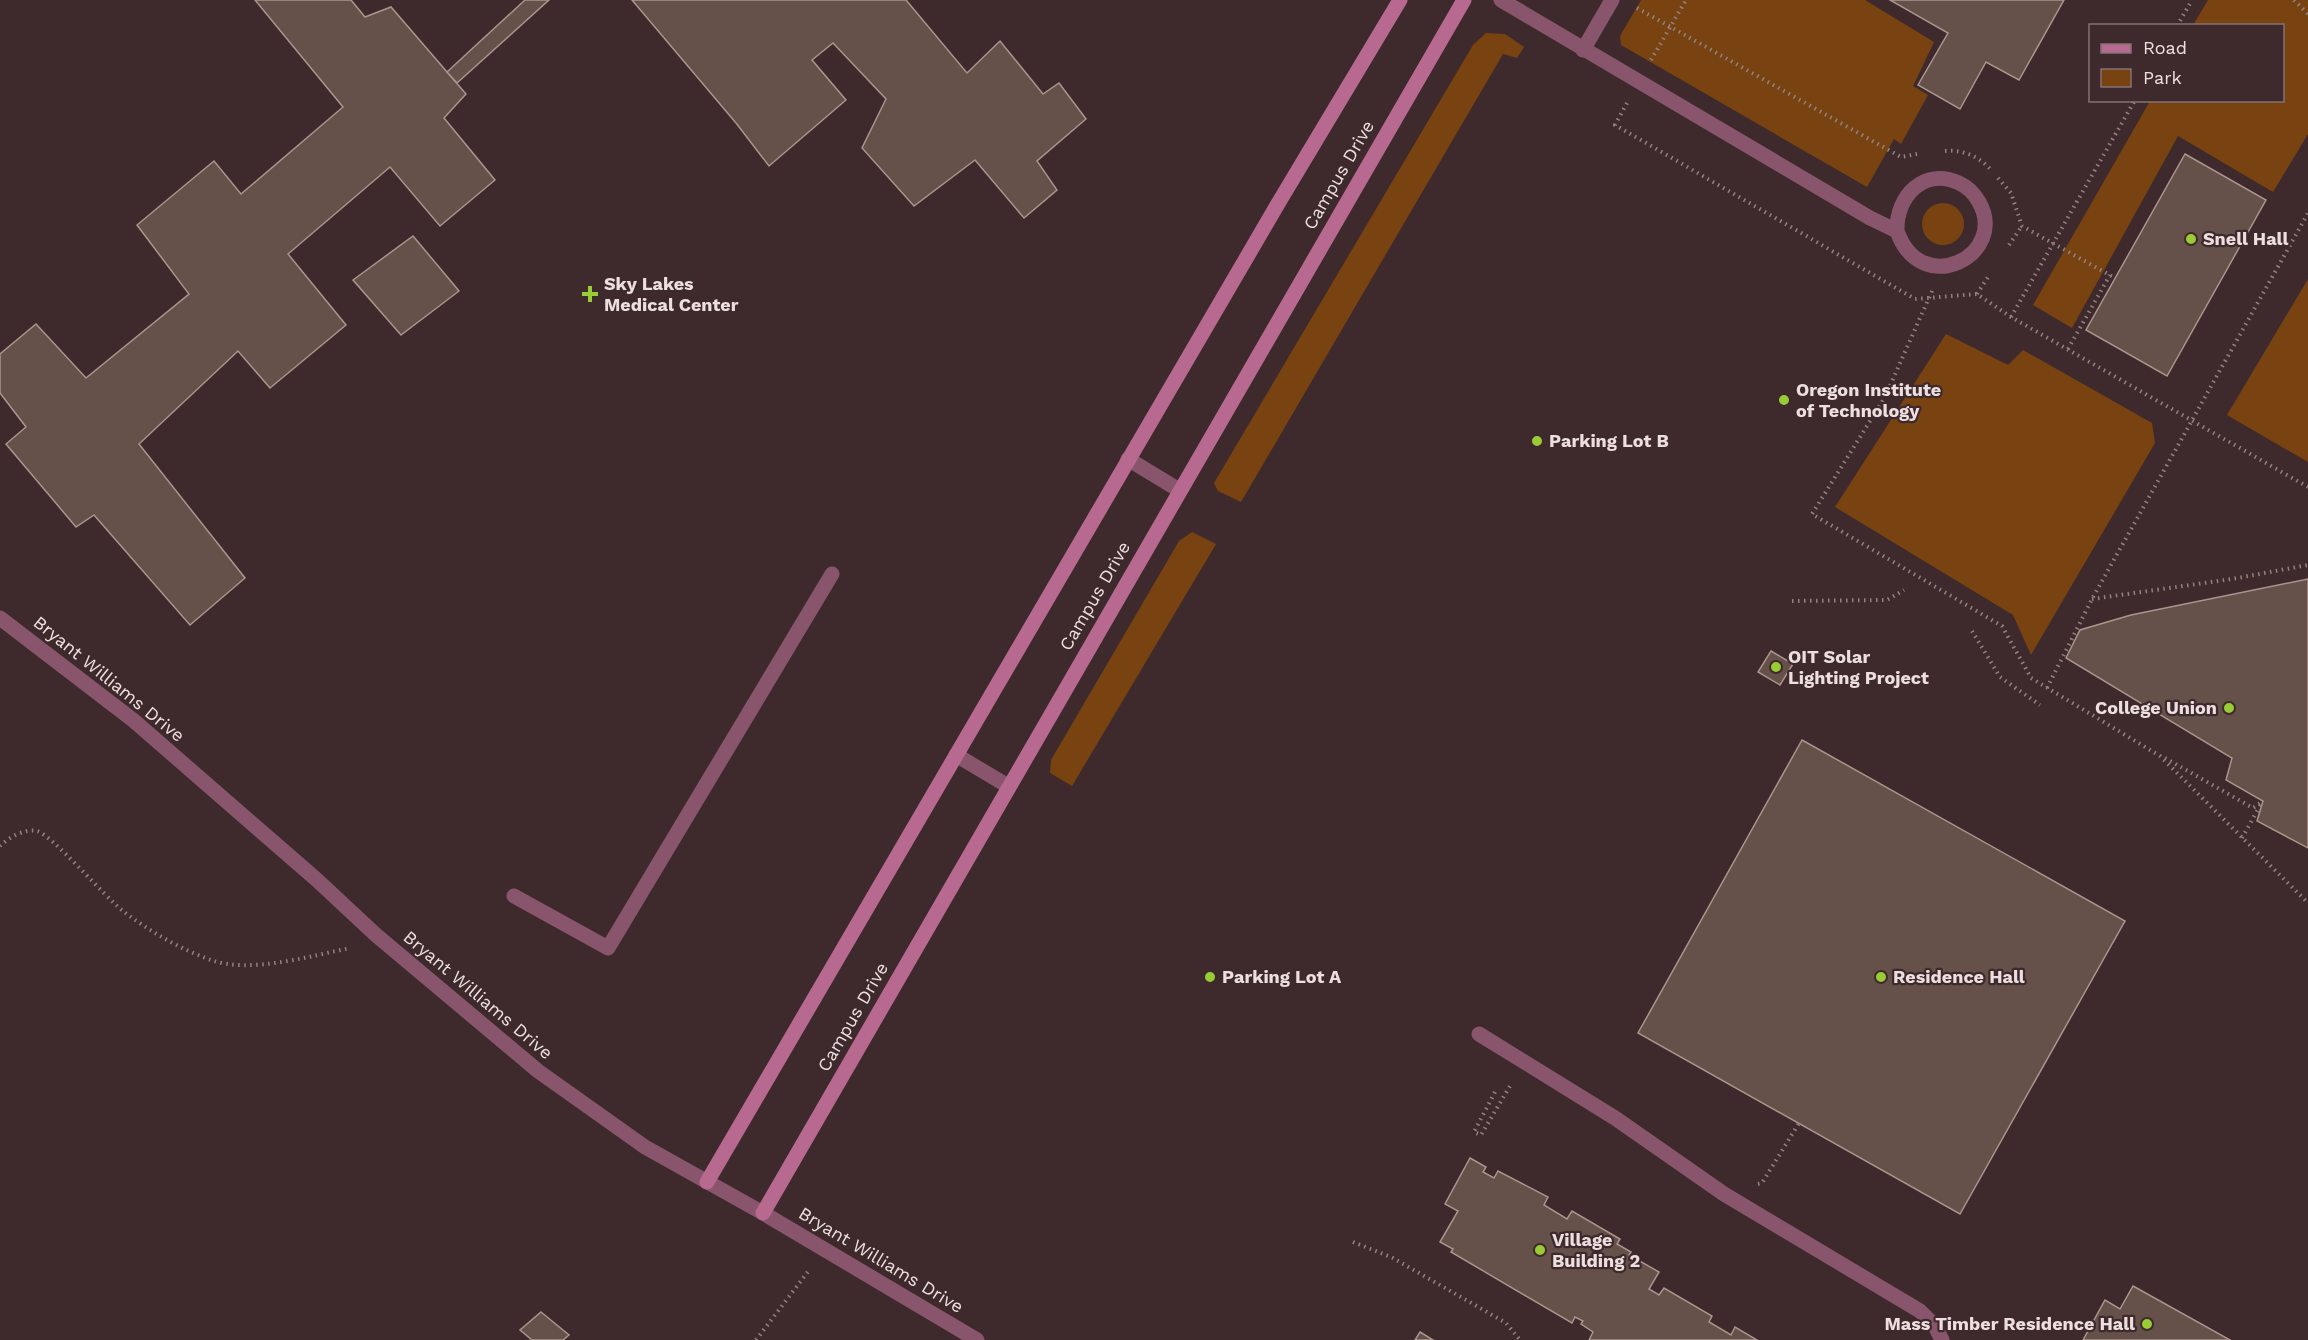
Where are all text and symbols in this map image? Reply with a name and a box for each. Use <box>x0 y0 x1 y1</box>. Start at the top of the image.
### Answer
legend <box>2089 24 2284 102</box>
text: Road <box>2143 37 2187 58</box>
text: Park <box>2143 67 2182 88</box>
street label: Campus Drive <box>1299 116 1378 233</box>
place label: Snell Hall <box>2203 228 2288 249</box>
marker: Snell Hall <box>2184 232 2198 246</box>
place label: Sky Lakes Medical Center <box>604 273 739 315</box>
marker: Sky Lakes Medical Center <box>581 285 599 303</box>
place label: Oregon Institute of Technology <box>1796 379 1941 421</box>
marker: Oregon Institute of Technology <box>1777 393 1791 407</box>
place label: Parking Lot B <box>1549 430 1669 451</box>
marker: Parking Lot B <box>1530 434 1544 448</box>
street label: Campus Drive <box>1055 537 1134 654</box>
street label: Bryant Williams Drive <box>30 611 189 746</box>
place label: OIT Solar Lighting Project <box>1788 646 1929 688</box>
marker: OIT Solar Lighting Project <box>1769 660 1783 674</box>
place label: College Union <box>2095 697 2217 718</box>
marker: College Union <box>2222 701 2236 715</box>
street label: Bryant Williams Drive <box>399 926 557 1063</box>
street label: Campus Drive <box>813 958 892 1075</box>
place label: Parking Lot A <box>1222 966 1342 987</box>
place label: Residence Hall <box>1893 966 2025 987</box>
marker: Parking Lot A <box>1203 970 1217 984</box>
marker: Residence Hall <box>1874 970 1888 984</box>
street label: Bryant Williams Drive <box>795 1202 967 1317</box>
place label: Village Building 2 <box>1552 1229 1640 1271</box>
marker: Village Building 2 <box>1533 1243 1547 1257</box>
place label: Mass Timber Residence Hall <box>1885 1313 2135 1334</box>
marker: Mass Timber Residence Hall <box>2140 1317 2154 1331</box>

